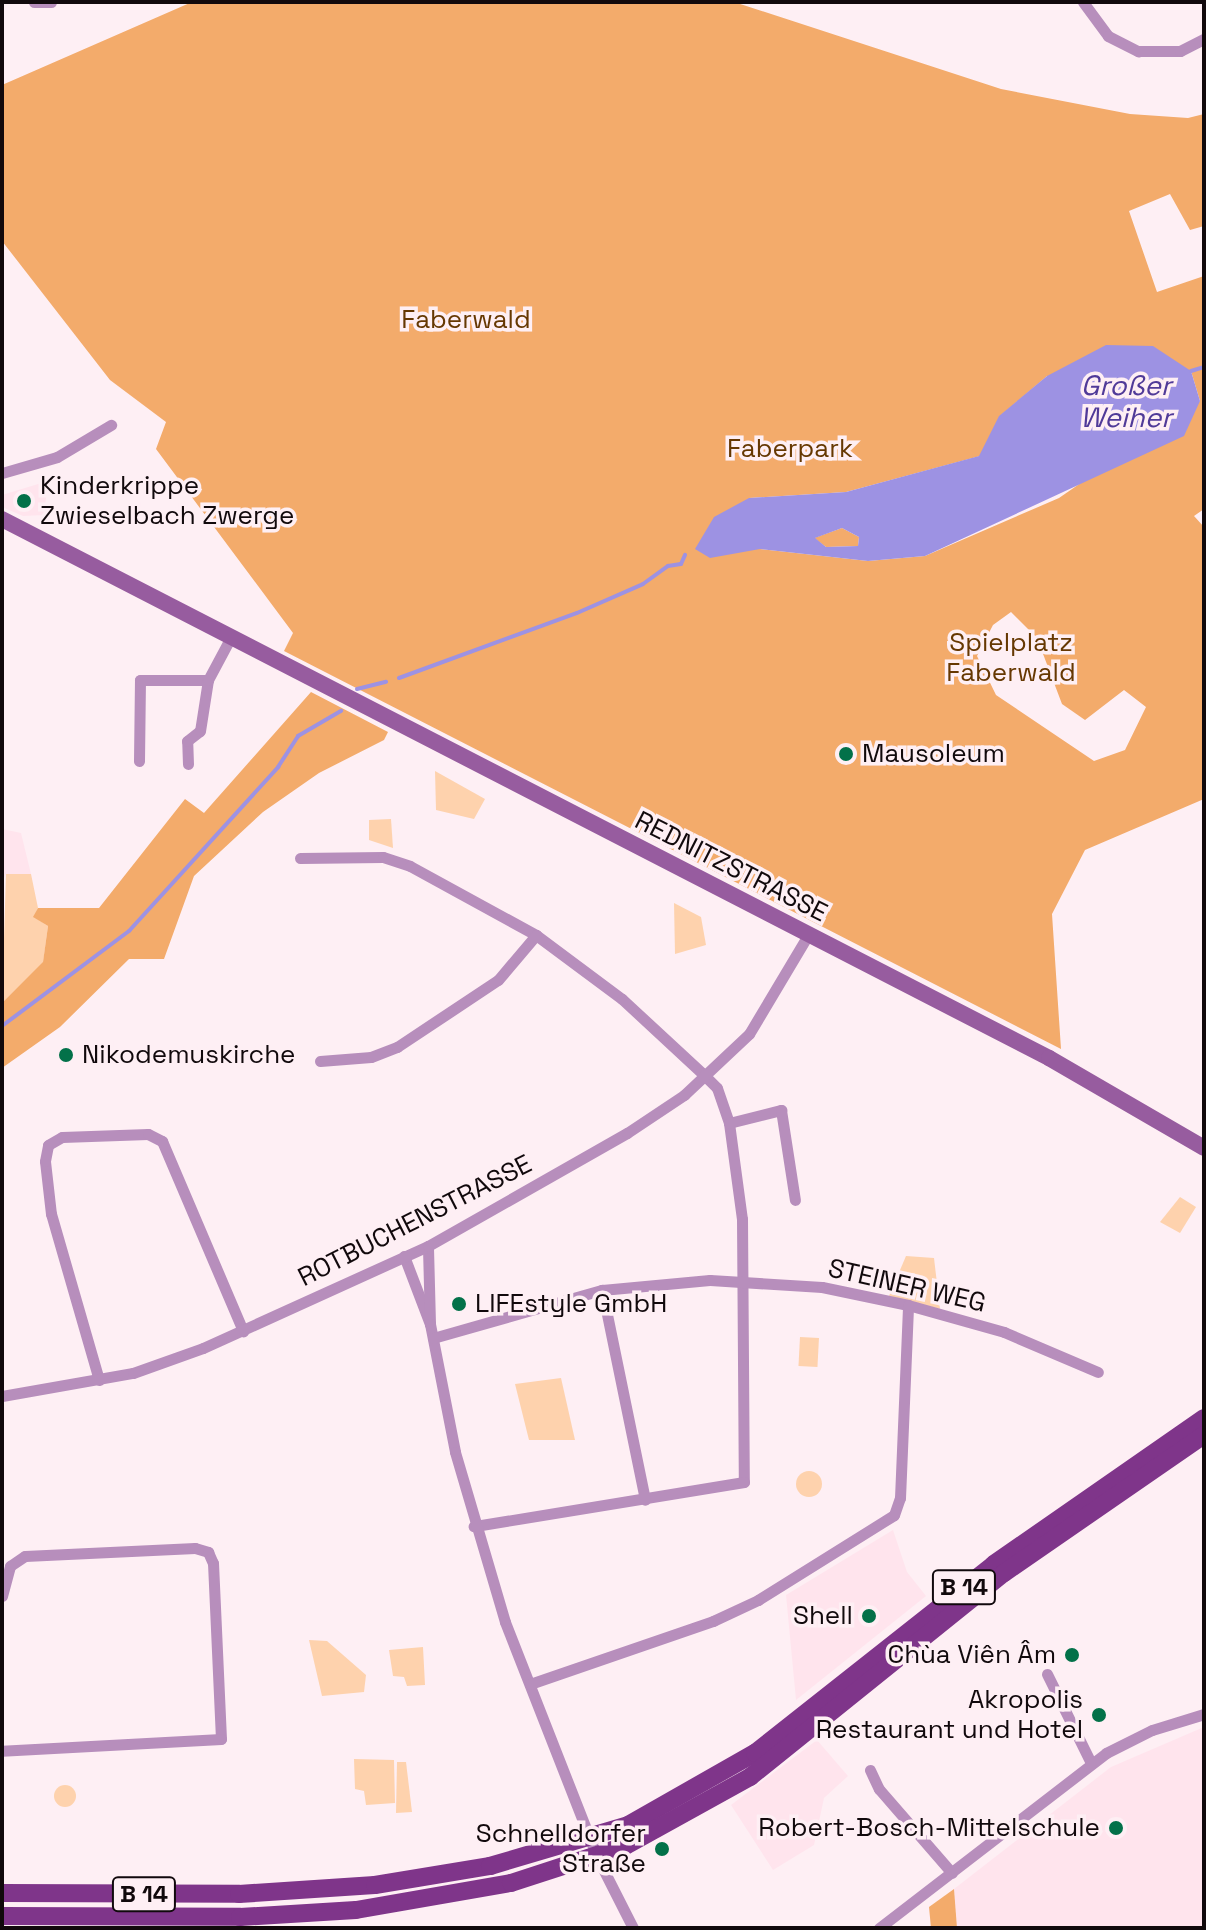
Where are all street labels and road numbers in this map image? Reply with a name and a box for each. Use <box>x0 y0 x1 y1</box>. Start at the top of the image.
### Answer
street label: REDNITZSTRASSE <box>630 805 832 929</box>
street label: ROTBUCHENSTRASSE <box>293 1149 537 1293</box>
street label: STEINER WEG <box>825 1253 989 1319</box>
road number: B 14 <box>930 1567 998 1607</box>
road number: B 14 <box>110 1874 178 1914</box>

